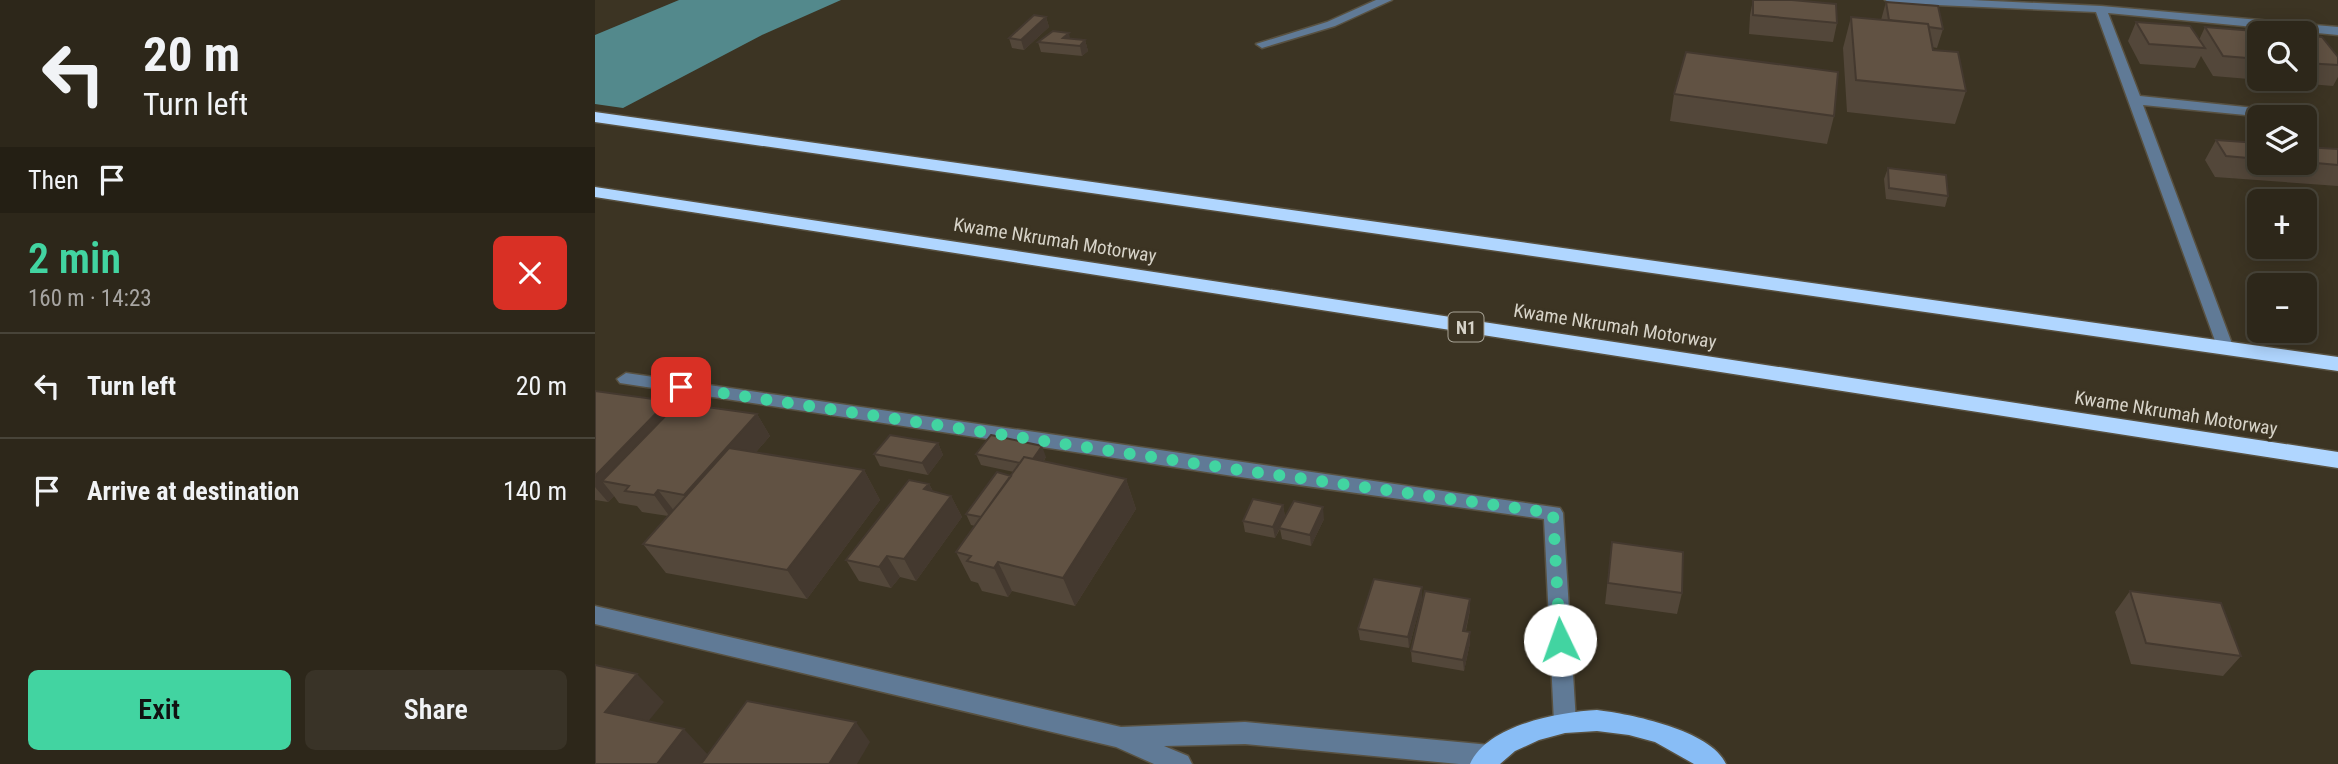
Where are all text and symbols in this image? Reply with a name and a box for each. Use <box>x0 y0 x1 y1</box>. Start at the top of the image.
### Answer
map controls <box>2247 21 2317 343</box>
button: search <box>2247 21 2317 91</box>
text: 20 m <box>143 26 240 83</box>
icon: left <box>28 28 119 119</box>
text: Turn left <box>143 85 248 123</box>
button: layers <box>2247 105 2317 175</box>
icon: arrive <box>93 161 131 199</box>
text: Then <box>28 165 79 195</box>
button: + <box>2247 189 2317 259</box>
street label: Kwame Nkrumah Motorway <box>952 213 1158 267</box>
text: 2 min <box>28 234 121 283</box>
button: close <box>493 236 567 310</box>
button: − <box>2247 273 2317 343</box>
text: 160 m · 14:23 <box>28 285 152 312</box>
street label: Kwame Nkrumah Motorway <box>1512 299 1718 353</box>
road number: N1 <box>1449 312 1483 342</box>
pin <box>651 357 711 417</box>
icon: left <box>28 367 66 405</box>
icon: arrive <box>662 368 700 406</box>
text: Turn left <box>87 371 176 401</box>
text: 20 m <box>516 371 567 401</box>
street label: Kwame Nkrumah Motorway <box>2073 386 2279 440</box>
icon: arrive <box>28 472 66 510</box>
text: Arrive at destination <box>87 476 299 506</box>
text: 140 m <box>503 476 567 506</box>
position arrow <box>1523 603 1597 677</box>
button: Exit <box>28 670 291 750</box>
button: Share <box>305 670 567 750</box>

